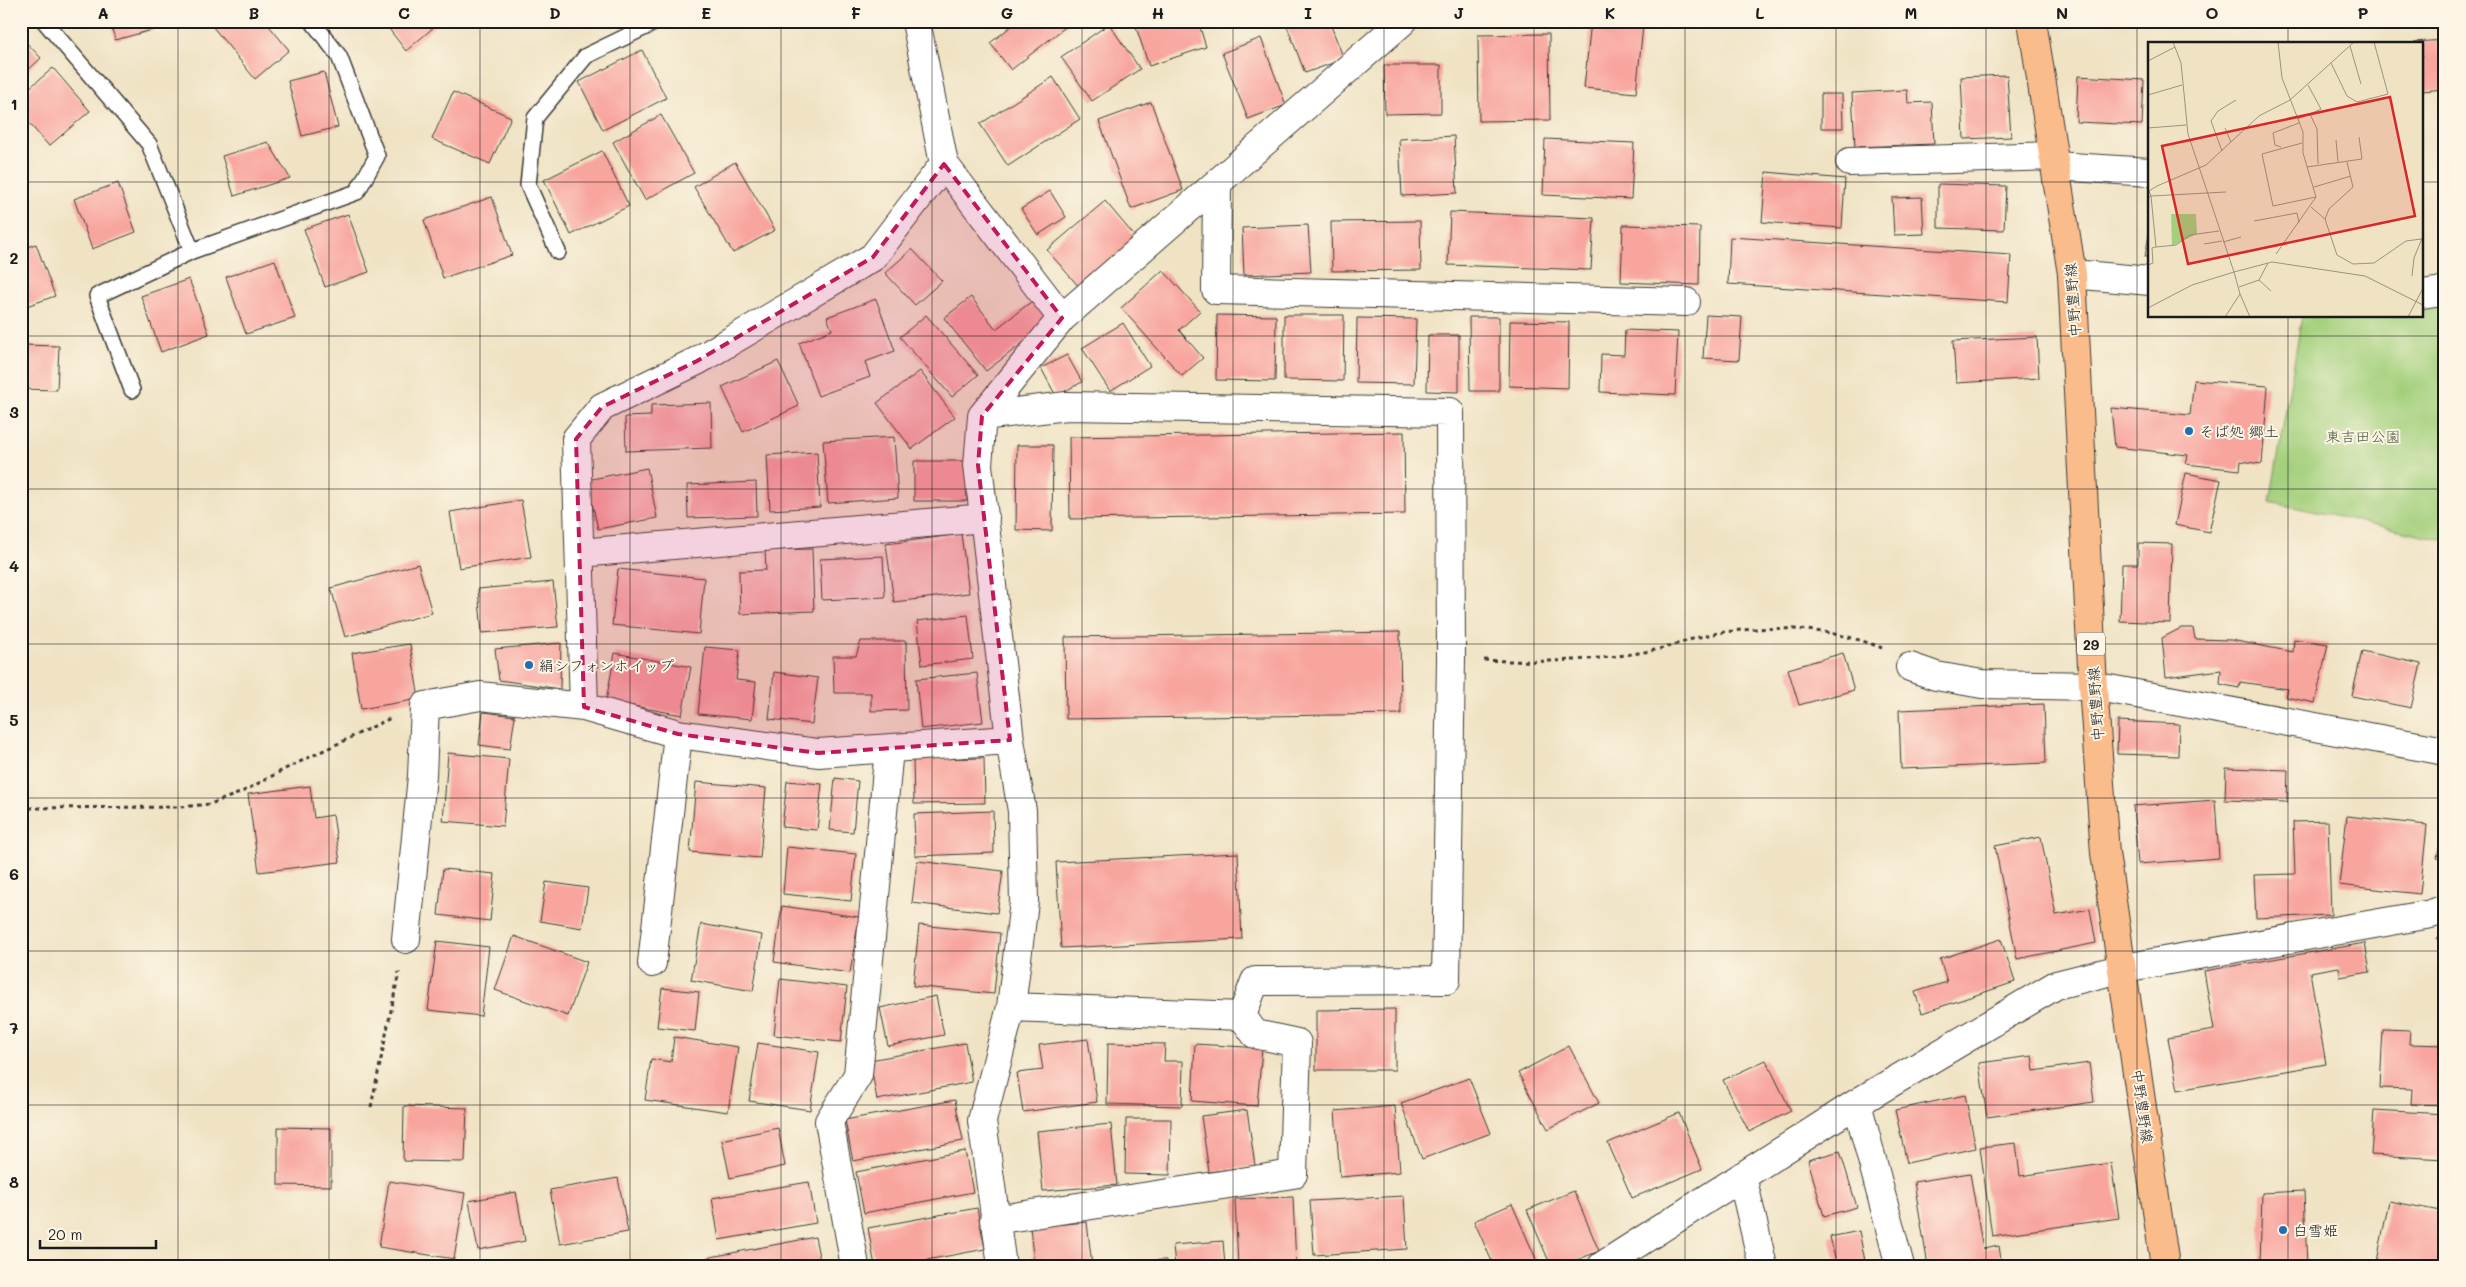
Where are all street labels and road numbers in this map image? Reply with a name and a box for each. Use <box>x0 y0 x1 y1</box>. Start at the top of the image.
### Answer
street label: 中野豊野線 <box>2059 262 2085 338</box>
road number: 29 <box>2077 633 2105 656</box>
street label: 中野豊野線 <box>2082 666 2108 742</box>
street label: 中野豊野線 <box>2128 1067 2158 1145</box>

